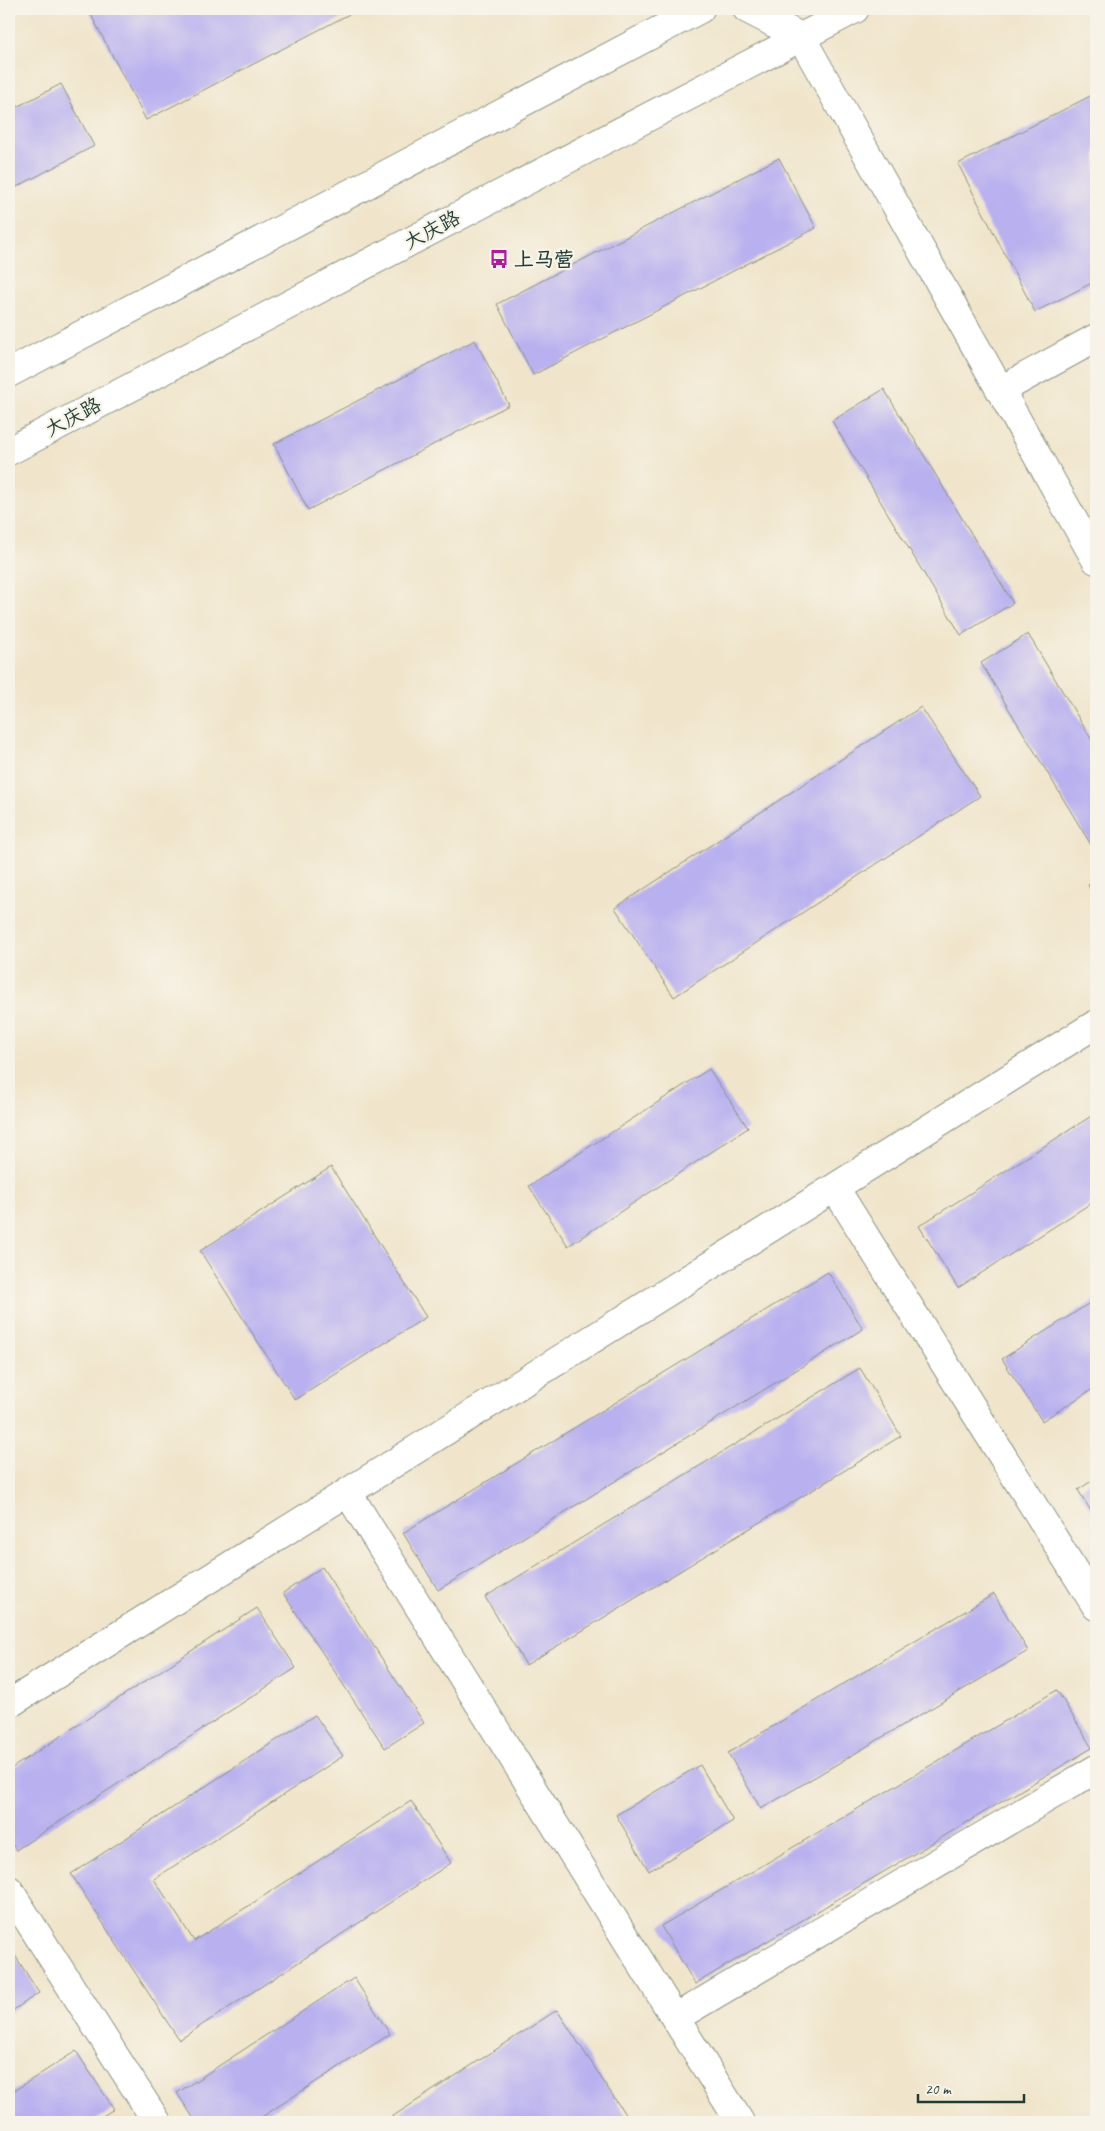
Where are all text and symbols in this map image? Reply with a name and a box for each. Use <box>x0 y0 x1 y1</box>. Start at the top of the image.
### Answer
street label: 大庆路 <box>400 204 465 255</box>
place label: 上马营 <box>514 247 574 272</box>
bus stop icon: 上马营 <box>488 248 510 270</box>
street label: 大庆路 <box>41 391 106 442</box>
scale bar <box>918 2071 1024 2103</box>
text: 20 m <box>925 2080 952 2099</box>

